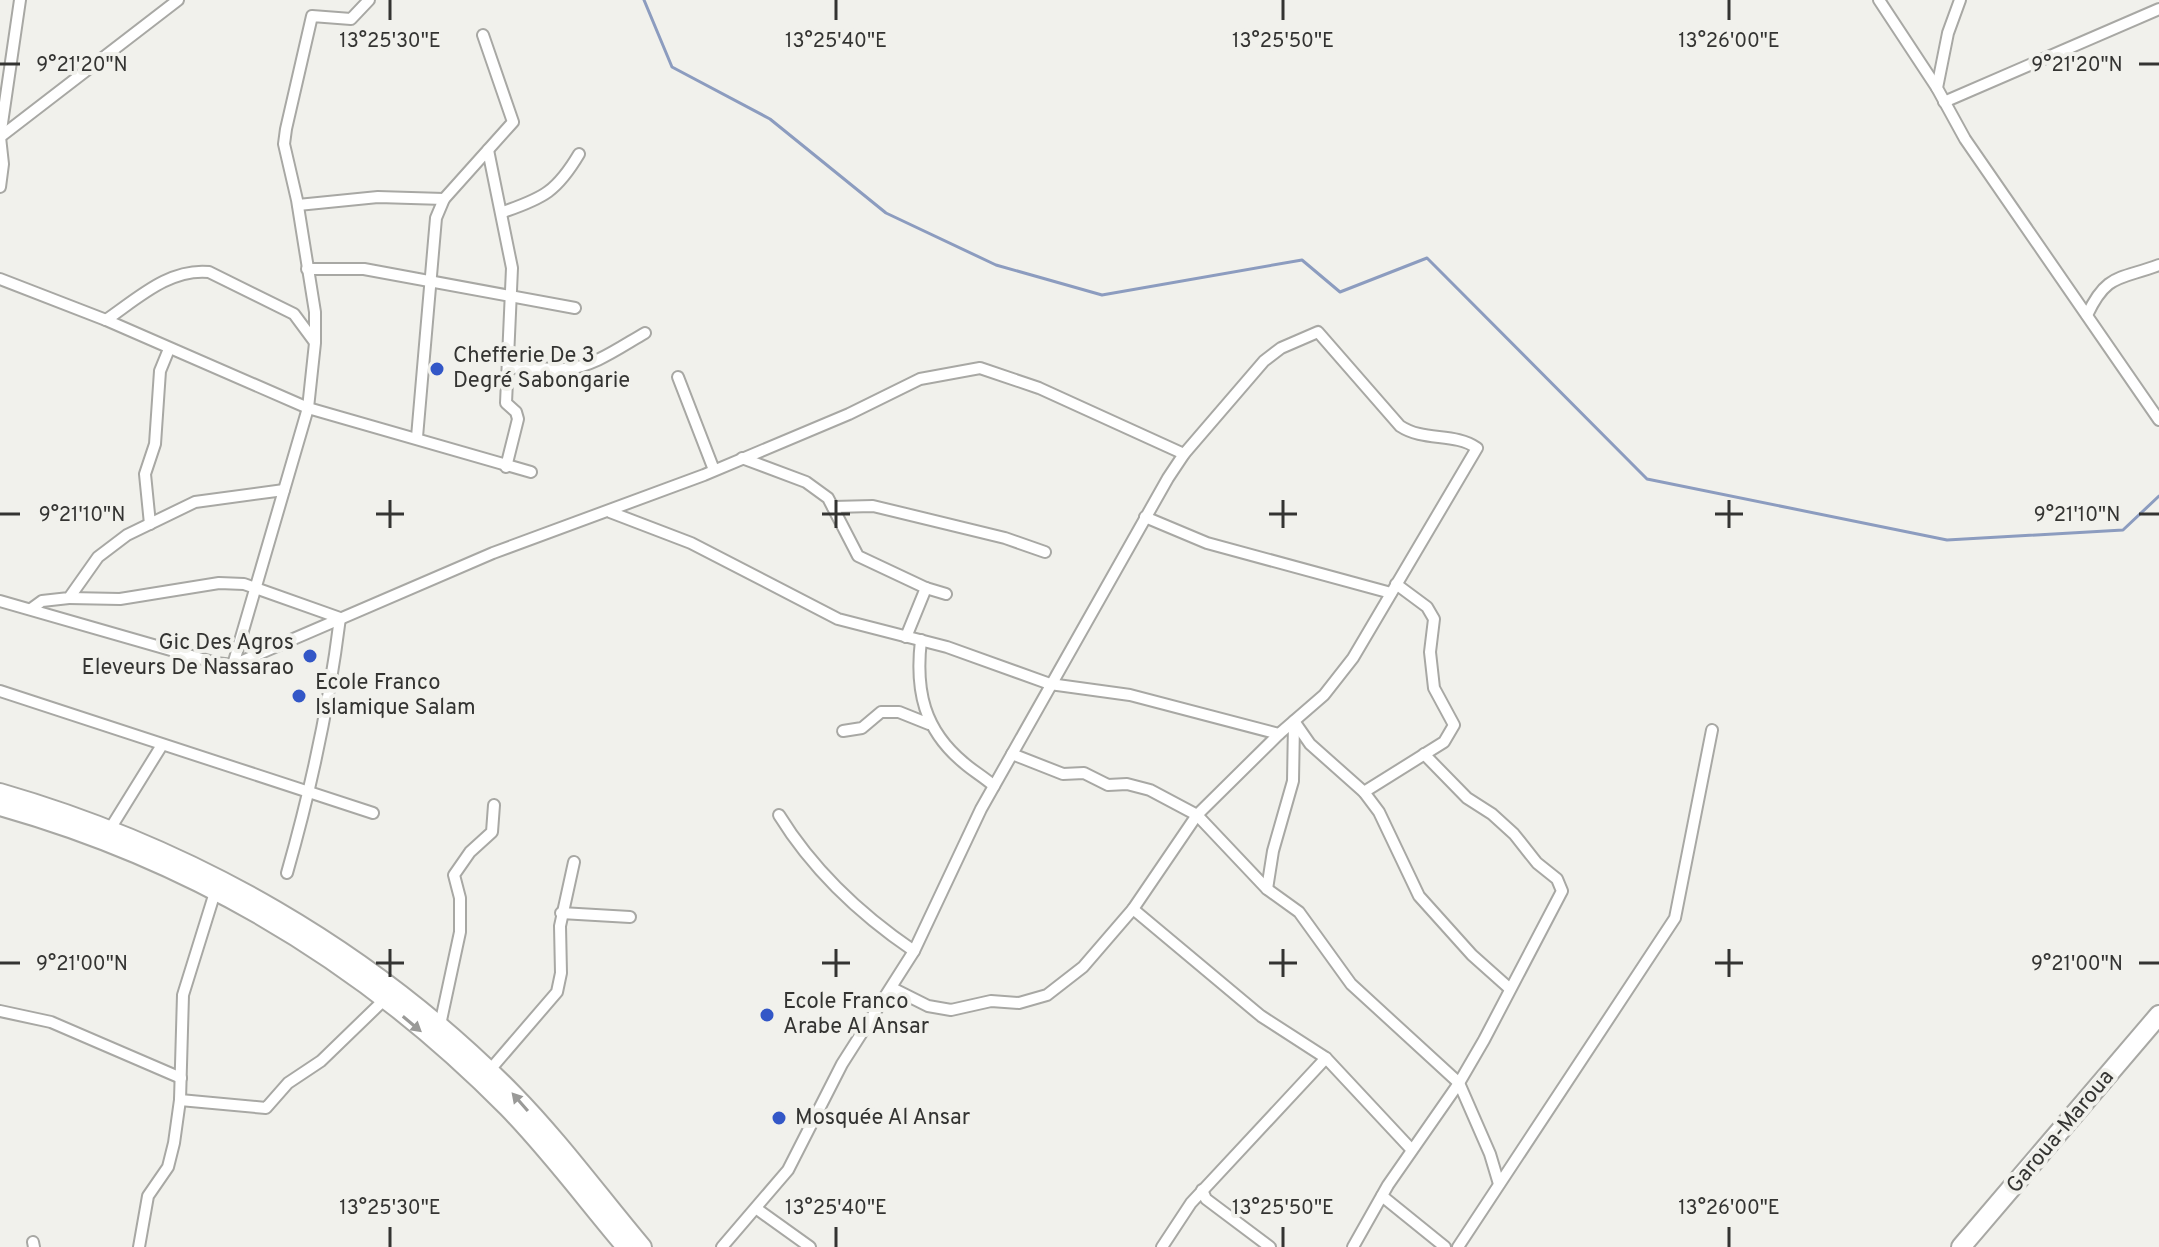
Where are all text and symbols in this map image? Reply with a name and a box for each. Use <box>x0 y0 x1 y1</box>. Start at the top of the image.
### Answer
text: 13°25'30"E <box>339 29 441 55</box>
text: 13°25'40"E <box>785 29 887 55</box>
text: 13°25'50"E <box>1232 29 1334 55</box>
text: 13°26'00"E <box>1678 29 1780 55</box>
text: 9°21'20"N <box>36 53 128 79</box>
text: 9°21'20"N <box>2031 53 2123 79</box>
place label: Chefferie De 3 Degré Sabongarie <box>453 343 630 395</box>
marker: Chefferie De 3 Degré Sabongarie <box>428 360 446 378</box>
text: 9°21'10"N <box>39 503 125 529</box>
text: 9°21'10"N <box>2034 503 2120 529</box>
place label: Gic Des Agros Eleveurs De Nassarao <box>81 630 294 682</box>
marker: Gic Des Agros Eleveurs De Nassarao <box>301 647 319 665</box>
place label: Ecole Franco Islamique Salam <box>315 670 476 722</box>
marker: Ecole Franco Islamique Salam <box>290 687 308 705</box>
text: 9°21'00"N <box>36 952 128 978</box>
text: 9°21'00"N <box>2031 952 2123 978</box>
place label: Ecole Franco Arabe Al Ansar <box>783 989 930 1041</box>
marker: Ecole Franco Arabe Al Ansar <box>758 1006 776 1024</box>
one-way arrow <box>403 1014 422 1032</box>
street label: Garoua-Maroua <box>2001 1065 2121 1199</box>
one-way arrow <box>512 1092 529 1112</box>
place label: Mosquée Al Ansar <box>795 1105 971 1132</box>
marker: Mosquée Al Ansar <box>770 1109 788 1127</box>
text: 13°25'30"E <box>339 1196 441 1222</box>
text: 13°25'40"E <box>785 1196 887 1222</box>
text: 13°25'50"E <box>1232 1196 1334 1222</box>
text: 13°26'00"E <box>1678 1196 1780 1222</box>

